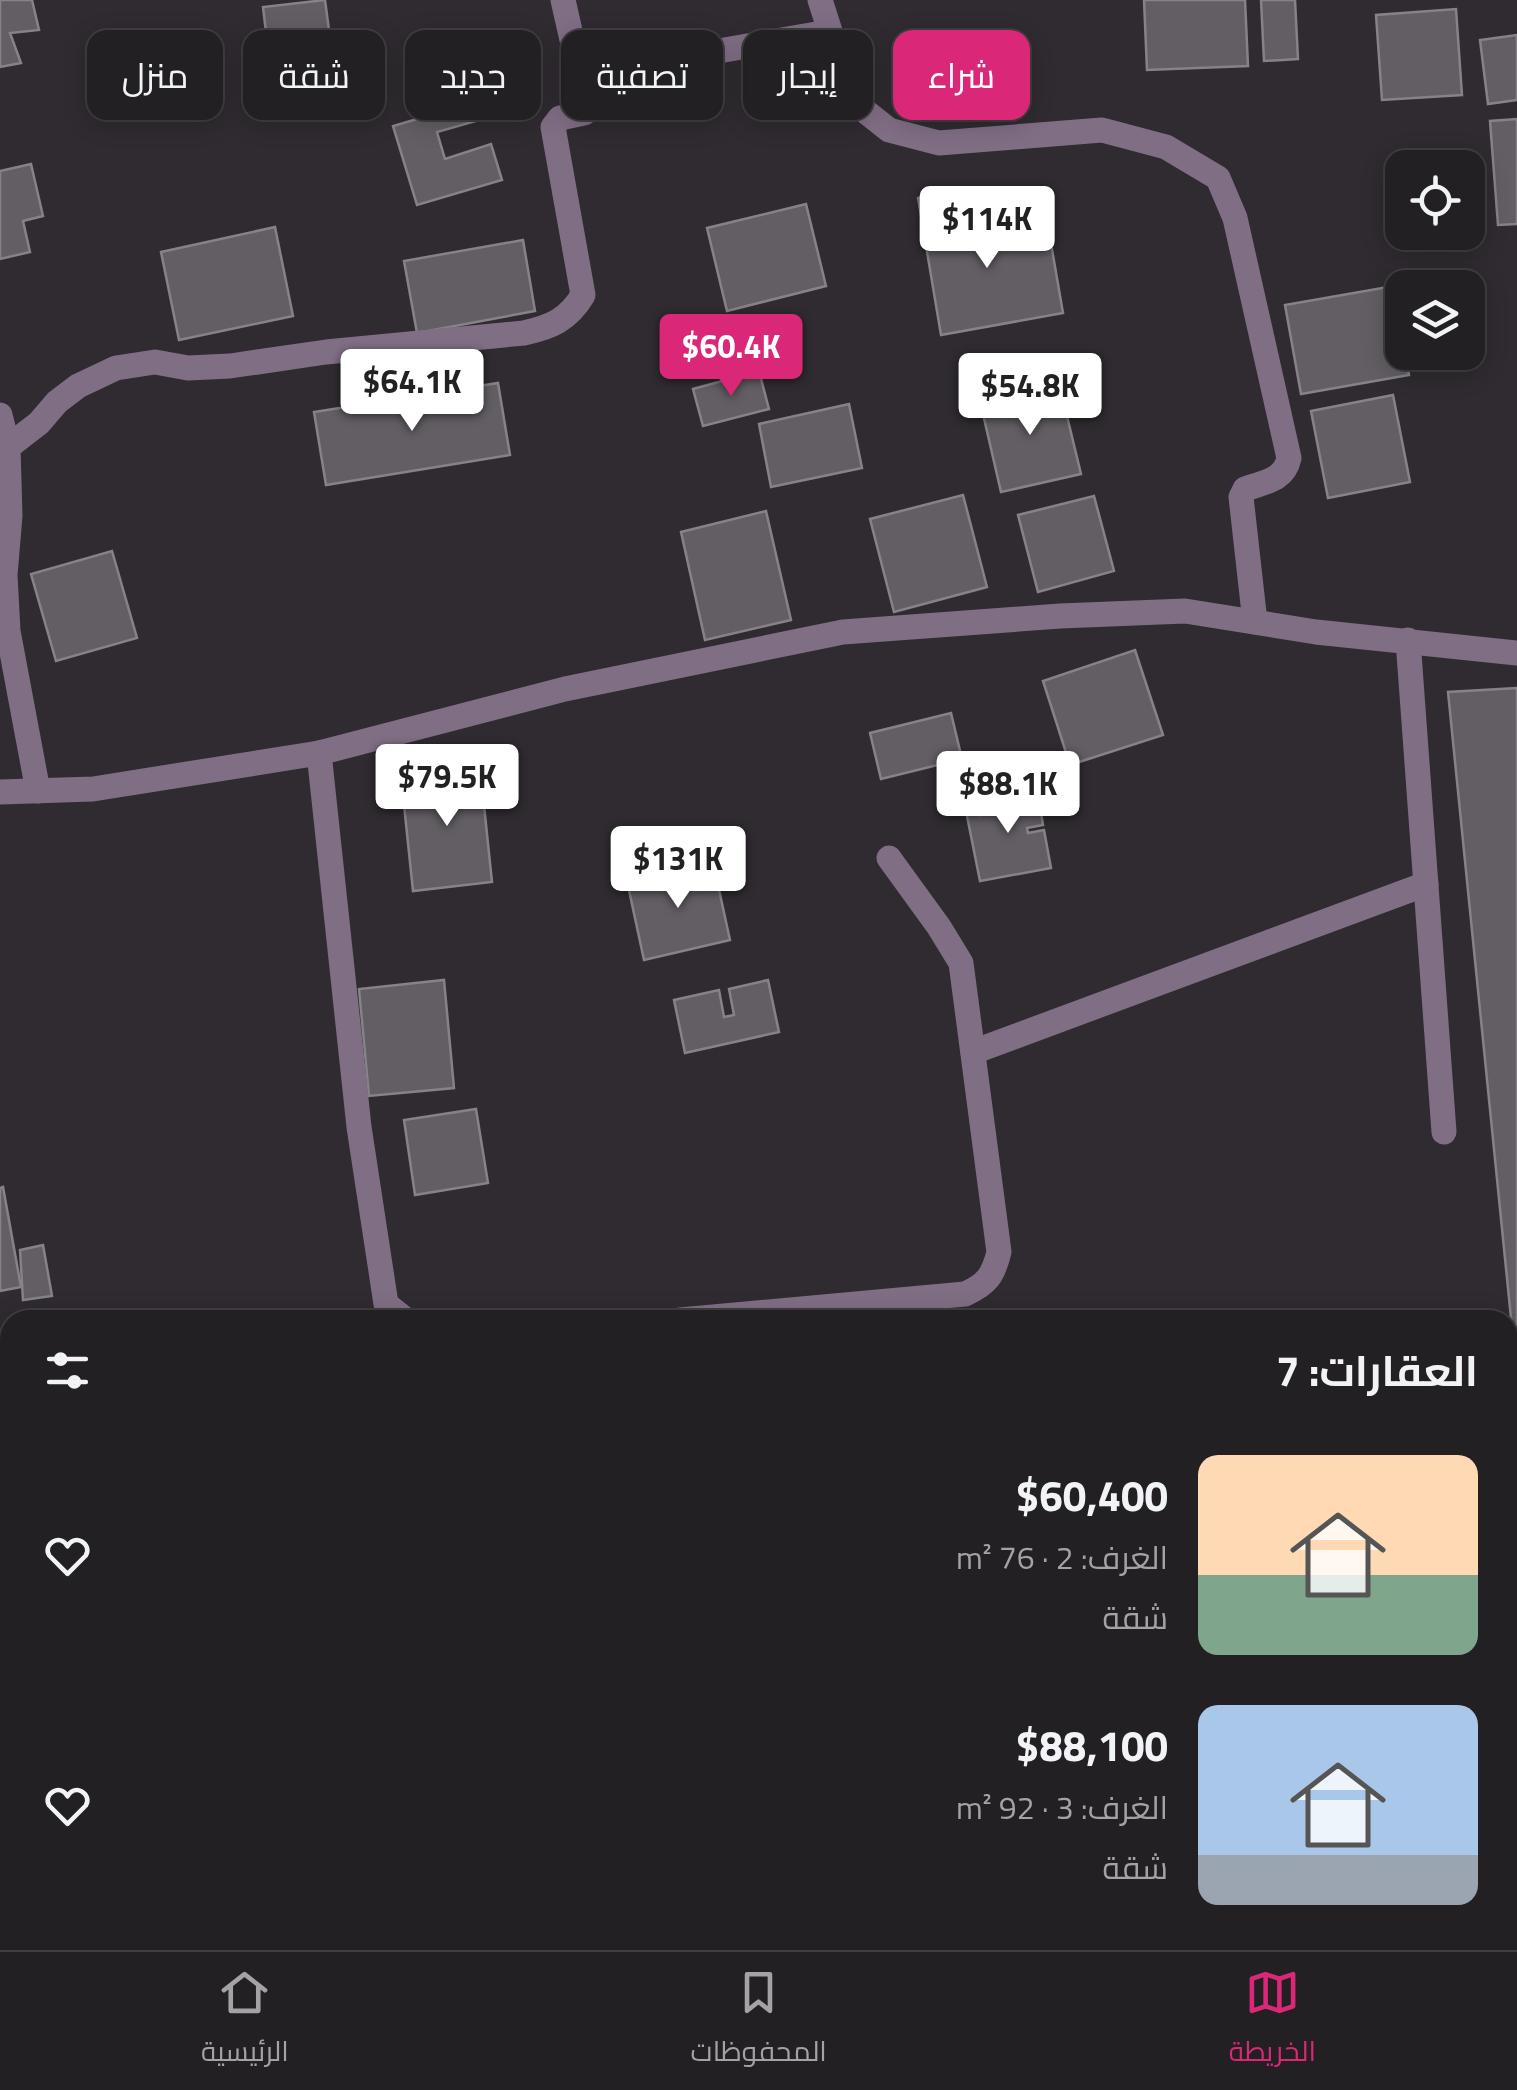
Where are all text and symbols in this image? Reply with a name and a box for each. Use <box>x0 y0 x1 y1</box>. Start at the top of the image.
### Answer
chip: منزل <box>87 30 223 120</box>
chip: شقة <box>243 30 385 120</box>
chip: جديد <box>405 30 541 120</box>
chip: تصفية <box>561 30 723 120</box>
chip: إيجار <box>743 30 873 120</box>
chip: شراء <box>893 30 1030 120</box>
map controls <box>1385 150 1485 370</box>
button: locate <box>1385 150 1485 250</box>
pin: $114K <box>917 186 1057 271</box>
text: $114K <box>942 194 1032 242</box>
button: layers <box>1385 270 1485 370</box>
pin: $60.4K <box>650 314 812 399</box>
text: $60.4K <box>682 322 780 370</box>
pin: $64.1K <box>331 349 493 434</box>
pin: $54.8K <box>949 353 1111 438</box>
text: $64.1K <box>363 357 461 405</box>
text: $54.8K <box>981 361 1079 409</box>
pin: $79.5K <box>366 744 528 829</box>
pin: $88.1K <box>927 751 1089 836</box>
text: $79.5K <box>398 752 496 800</box>
text: $88.1K <box>959 759 1057 807</box>
pin: $131K <box>608 826 748 911</box>
text: $131K <box>633 834 723 882</box>
text: العقارات: 7 <box>1276 1338 1478 1402</box>
icon: filters <box>40 1343 95 1398</box>
text: $60,400 <box>1016 1463 1168 1527</box>
icon: home <box>1278 1495 1398 1615</box>
icon: heart <box>40 1528 95 1583</box>
text: الغرف: 2 · 76 m² <box>956 1533 1168 1581</box>
text: شقة <box>1103 1593 1168 1641</box>
text: $88,100 <box>1016 1713 1168 1777</box>
icon: home <box>1278 1745 1398 1865</box>
icon: heart <box>40 1778 95 1833</box>
text: الغرف: 3 · 92 m² <box>956 1783 1168 1831</box>
text: شقة <box>1103 1843 1168 1891</box>
tab: الرئيسية <box>201 1965 289 2077</box>
tab: المحفوظات <box>691 1965 827 2077</box>
tab: الخريطة <box>1229 1965 1316 2077</box>

